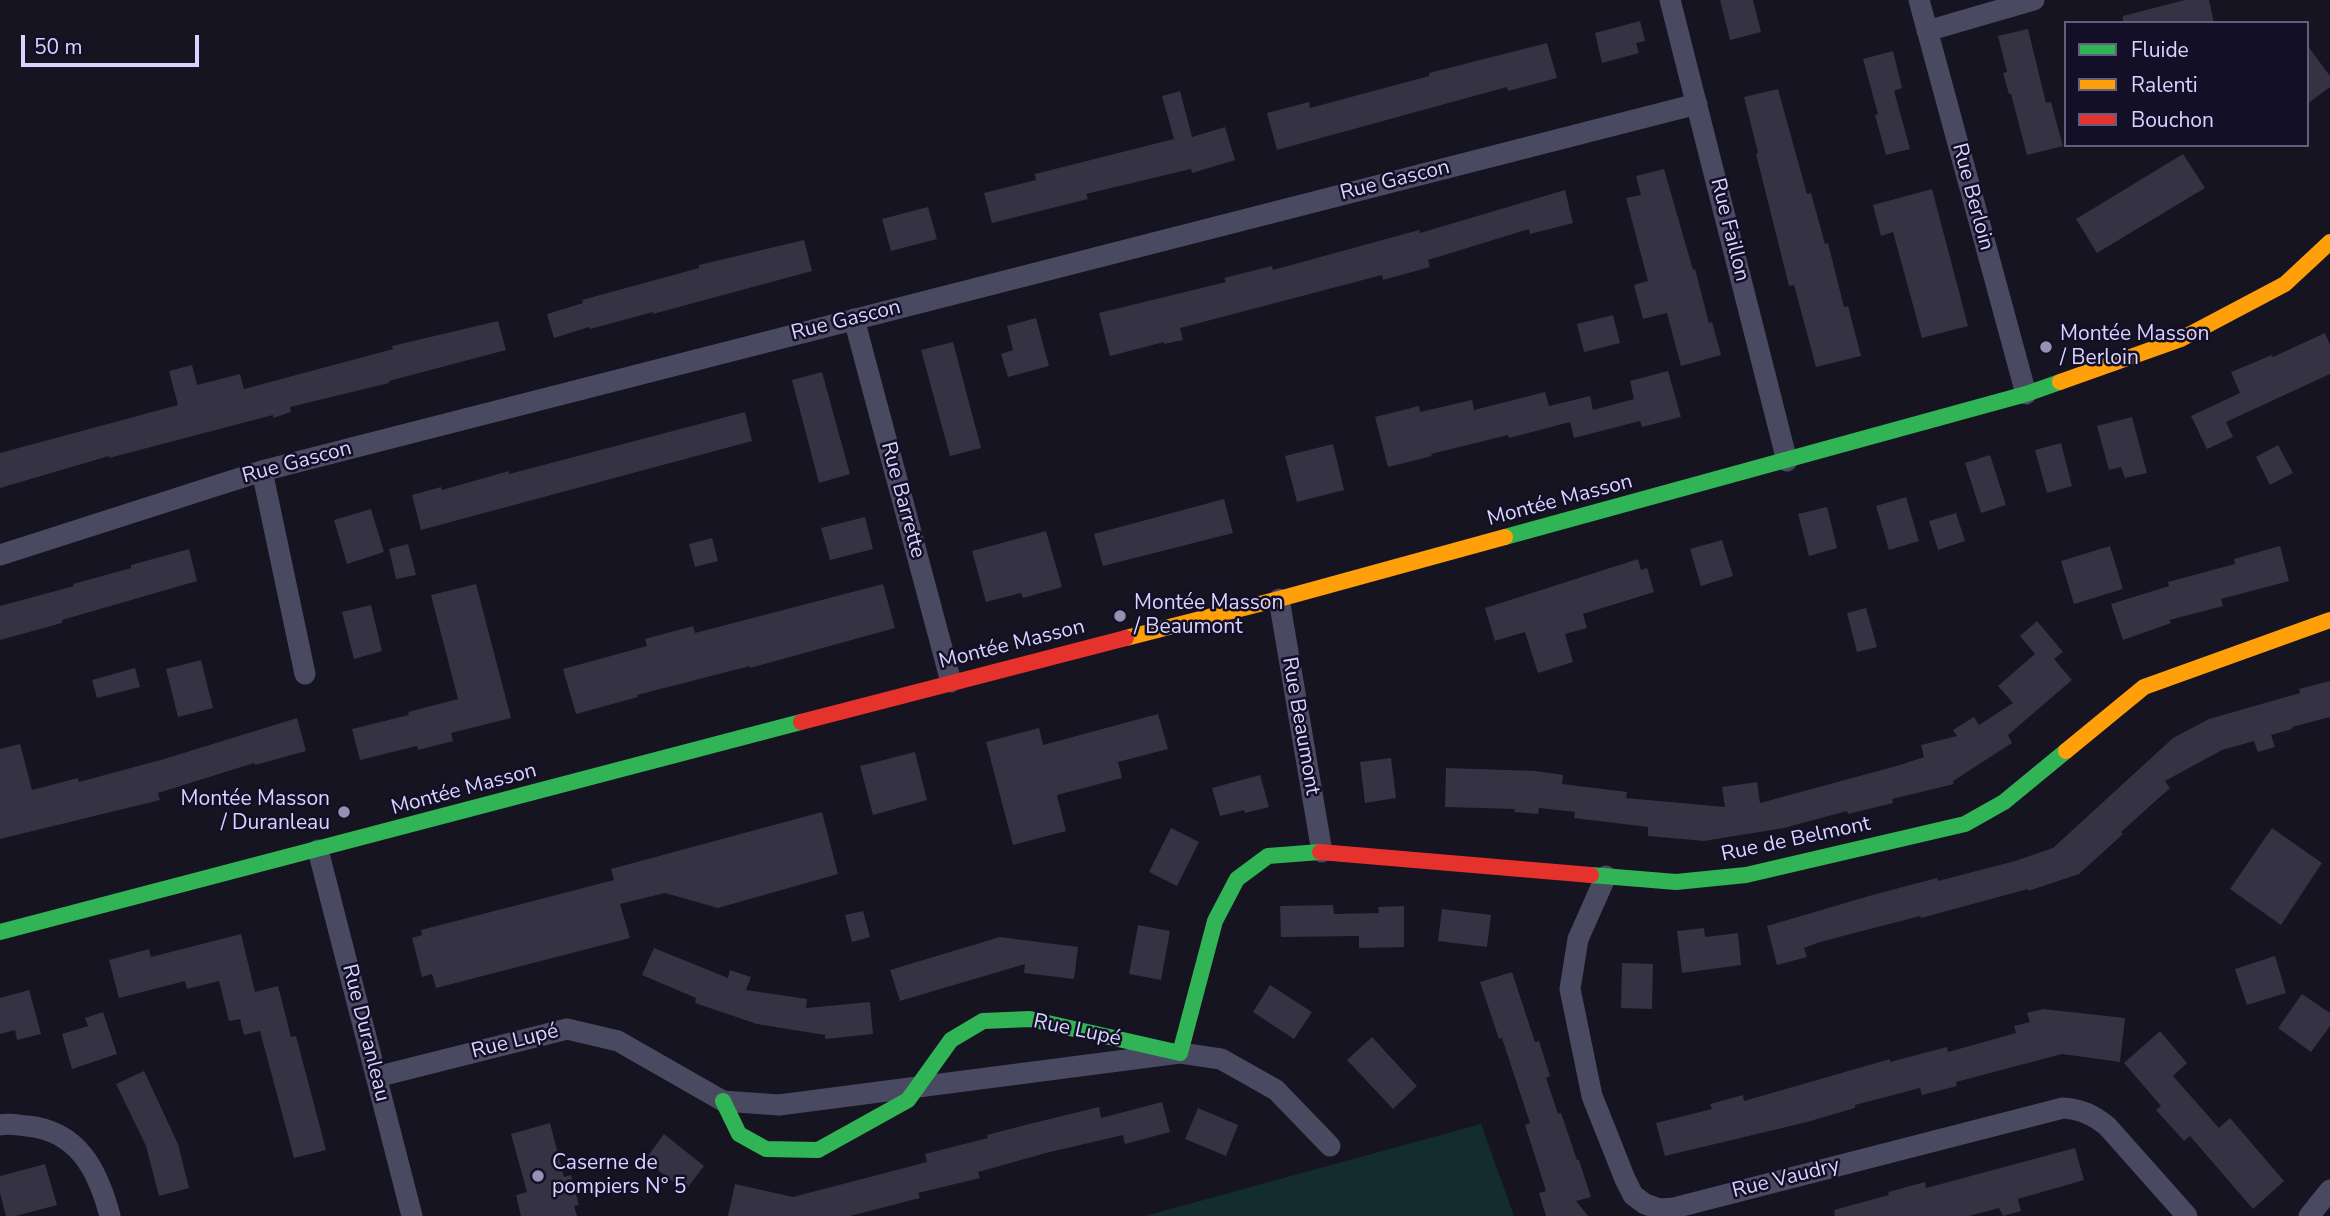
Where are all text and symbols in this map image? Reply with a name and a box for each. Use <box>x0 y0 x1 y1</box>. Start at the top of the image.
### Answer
scale bar <box>24 21 203 65</box>
legend <box>2064 21 2309 147</box>
text: 50 m <box>34 33 83 61</box>
text: Fluide <box>2131 36 2189 64</box>
text: Ralenti <box>2131 71 2198 99</box>
text: Bouchon <box>2131 106 2214 134</box>
street label: Rue Berloin <box>1946 141 1998 253</box>
street label: Rue Gascon <box>1338 155 1452 207</box>
street label: Rue Faillon <box>1704 176 1754 284</box>
street label: Rue Gascon <box>789 295 903 347</box>
place label: Montée Masson / Berloin <box>2060 322 2209 372</box>
marker: Montée Masson / Berloin <box>2038 339 2054 355</box>
street label: Rue Gascon <box>240 436 354 490</box>
street label: Rue Barrette <box>874 439 930 561</box>
street label: Montée Masson <box>1485 469 1635 533</box>
place label: Montée Masson / Beaumont <box>1134 591 1283 641</box>
marker: Montée Masson / Beaumont <box>1112 608 1128 624</box>
street label: Montée Masson <box>936 615 1088 675</box>
street label: Rue Beaumont <box>1275 655 1325 797</box>
street label: Montée Masson <box>389 758 539 822</box>
place label: Montée Masson / Duranleau <box>181 787 330 837</box>
marker: Montée Masson / Duranleau <box>336 804 352 820</box>
street label: Rue de Belmont <box>1719 812 1873 868</box>
street label: Rue Duranleau <box>336 962 394 1104</box>
street label: Rue Lupé <box>1031 1009 1123 1053</box>
street label: Rue Lupé <box>469 1019 561 1065</box>
place label: Caserne de pompiers N° 5 <box>552 1151 686 1201</box>
street label: Rue Vaudry <box>1730 1153 1842 1205</box>
marker: Caserne de pompiers N° 5 <box>530 1168 546 1184</box>

